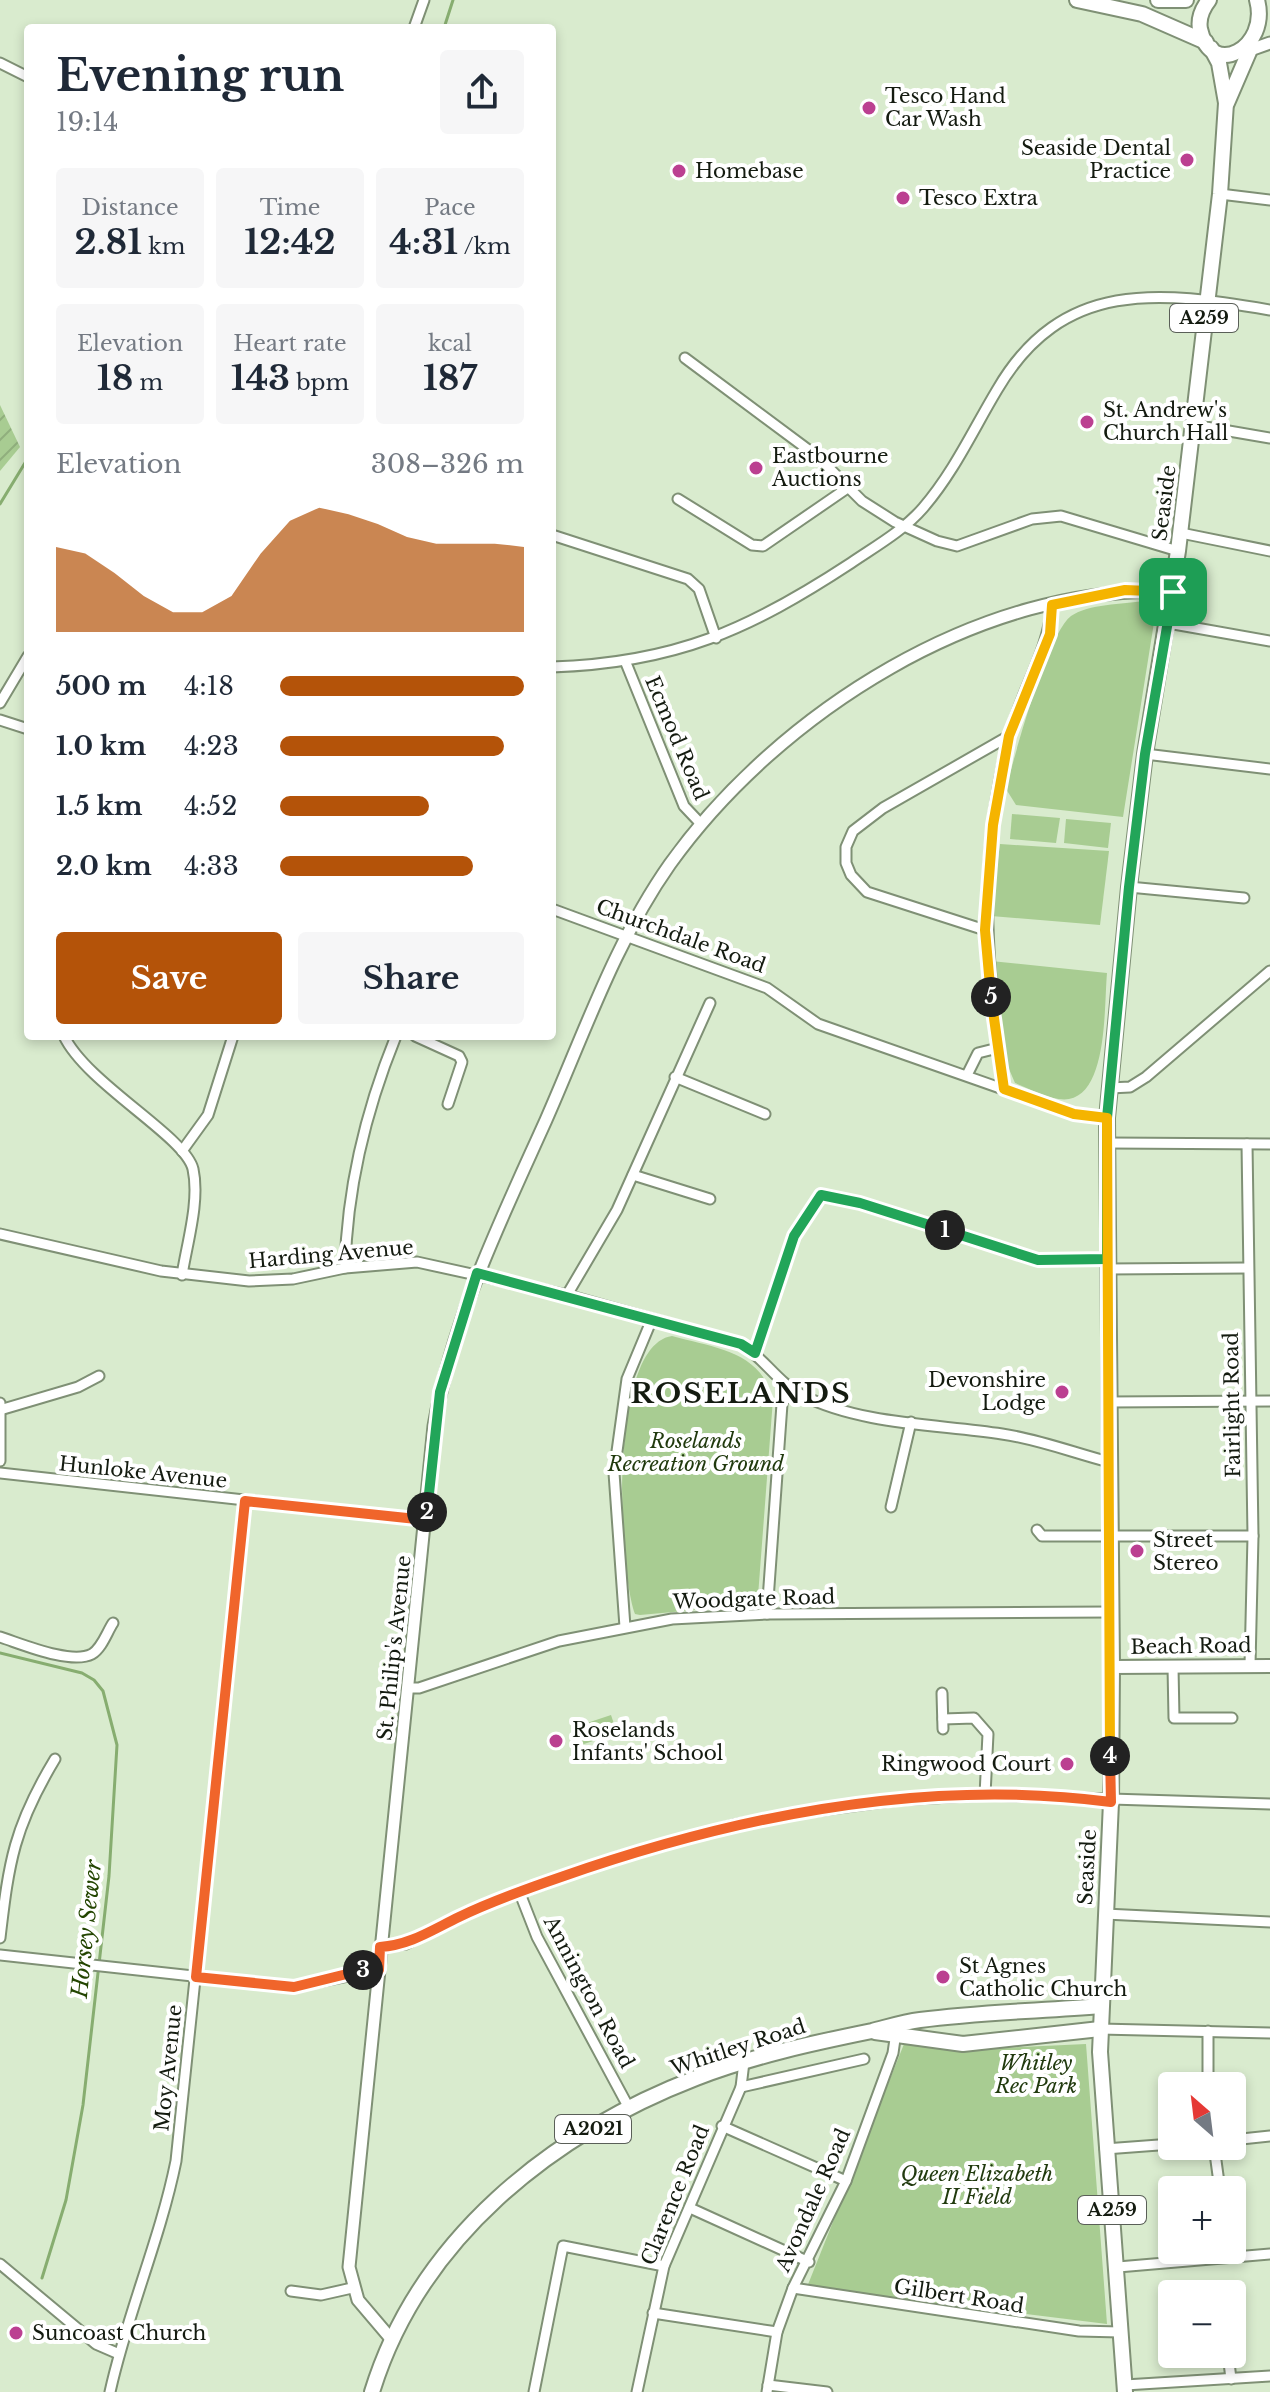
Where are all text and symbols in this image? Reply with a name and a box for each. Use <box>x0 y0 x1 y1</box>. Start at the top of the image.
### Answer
text: Evening run <box>56 48 344 103</box>
button: share <box>440 50 524 134</box>
place label: Tesco Hand Car Wash <box>885 84 1006 131</box>
marker: Tesco Hand Car Wash <box>860 99 878 117</box>
text: 19:14 <box>56 106 119 138</box>
place label: Seaside Dental Practice <box>1021 136 1171 183</box>
marker: Seaside Dental Practice <box>1178 151 1196 169</box>
place label: Homebase <box>695 159 804 183</box>
marker: Homebase <box>670 162 688 180</box>
place label: Tesco Extra <box>919 186 1039 210</box>
marker: Tesco Extra <box>894 189 912 207</box>
text: Distance <box>82 194 179 221</box>
text: Time <box>260 194 320 221</box>
text: Pace <box>424 194 476 221</box>
text: 2.81 <box>75 221 142 263</box>
text: 12:42 <box>244 221 336 263</box>
text: 4:31 <box>389 221 458 263</box>
text: km <box>142 233 185 260</box>
text: /km <box>458 233 511 260</box>
road number: A259 <box>1170 304 1238 332</box>
text: Elevation <box>77 330 183 357</box>
text: Heart rate <box>233 330 347 357</box>
text: kcal <box>428 330 472 357</box>
text: 18 <box>97 357 133 399</box>
text: 143 <box>231 357 290 399</box>
text: 187 <box>423 357 477 399</box>
text: m <box>133 369 163 396</box>
text: bpm <box>290 369 349 396</box>
place label: St. Andrew's Church Hall <box>1103 398 1228 445</box>
marker: St. Andrew's Church Hall <box>1078 413 1096 431</box>
place label: Eastbourne Auctions <box>771 444 889 491</box>
text: Elevation <box>56 448 182 480</box>
text: 308–326 m <box>371 448 524 480</box>
marker: Eastbourne Auctions <box>747 459 765 477</box>
street label: Seaside <box>1147 464 1181 542</box>
pin <box>1139 558 1207 626</box>
icon: arrive <box>1151 570 1195 614</box>
text: 500 m <box>56 670 146 702</box>
text: 4:18 <box>184 670 234 702</box>
street label: Ecmod Road <box>640 672 714 804</box>
text: 1.0 km <box>56 730 146 762</box>
text: 4:23 <box>184 730 239 762</box>
text: 1.5 km <box>56 790 143 822</box>
text: 4:52 <box>184 790 237 822</box>
text: 2.0 km <box>56 850 152 882</box>
text: 4:33 <box>184 850 239 882</box>
street label: Churchdale Road <box>593 894 769 978</box>
button: Save <box>56 932 282 1024</box>
button: Share <box>298 932 524 1024</box>
pin: 5 <box>971 977 1011 1017</box>
text: 5 <box>984 983 998 1010</box>
pin: 1 <box>925 1210 965 1250</box>
text: 1 <box>940 1216 950 1243</box>
street label: Harding Avenue <box>247 1235 415 1273</box>
street label: Fairlight Road <box>1219 1332 1245 1478</box>
place label: Devonshire Lodge <box>928 1368 1046 1415</box>
district label: ROSELANDS <box>630 1376 852 1411</box>
marker: Devonshire Lodge <box>1053 1383 1071 1401</box>
park label: Roselands Recreation Ground <box>607 1429 784 1476</box>
street label: Hunloke Avenue <box>58 1451 228 1493</box>
pin: 2 <box>407 1492 447 1532</box>
text: 2 <box>420 1498 434 1525</box>
place label: Street Stereo <box>1153 1528 1219 1575</box>
marker: Street Stereo <box>1128 1542 1146 1560</box>
street label: St. Philip's Avenue <box>372 1554 416 1742</box>
street label: Woodgate Road <box>671 1584 836 1614</box>
street label: Beach Road <box>1130 1633 1252 1659</box>
place label: Roselands Infants' School <box>572 1718 723 1765</box>
marker: Roselands Infants' School <box>547 1732 565 1750</box>
pin: 4 <box>1090 1736 1130 1776</box>
text: 4 <box>1103 1742 1117 1769</box>
place label: Ringwood Court <box>881 1752 1051 1776</box>
marker: Ringwood Court <box>1058 1755 1076 1773</box>
street label: Seaside <box>1073 1828 1101 1906</box>
water label: Horsey Sewer <box>66 1858 107 2000</box>
street label: Annington Road <box>538 1911 639 2072</box>
pin: 3 <box>343 1950 383 1990</box>
place label: St Agnes Catholic Church <box>959 1954 1128 2001</box>
text: 3 <box>356 1956 370 1983</box>
marker: St Agnes Catholic Church <box>934 1968 952 1986</box>
street label: Moy Avenue <box>149 2003 187 2133</box>
street label: Whitley Road <box>666 2014 809 2080</box>
park label: Whitley Rec Park <box>994 2051 1077 2098</box>
north arrow <box>1158 2072 1246 2160</box>
map controls <box>1158 2072 1246 2368</box>
road number: A2021 <box>555 2115 631 2143</box>
street label: Clarence Road <box>636 2121 714 2269</box>
street label: Avondale Road <box>770 2125 855 2276</box>
park label: Queen Elizabeth II Field <box>901 2162 1053 2209</box>
button: + <box>1158 2176 1246 2264</box>
road number: A259 <box>1078 2196 1146 2224</box>
street label: Gilbert Road <box>892 2274 1026 2318</box>
button: − <box>1158 2280 1246 2368</box>
place label: Suncoast Church <box>32 2321 207 2345</box>
marker: Suncoast Church <box>7 2324 25 2342</box>

